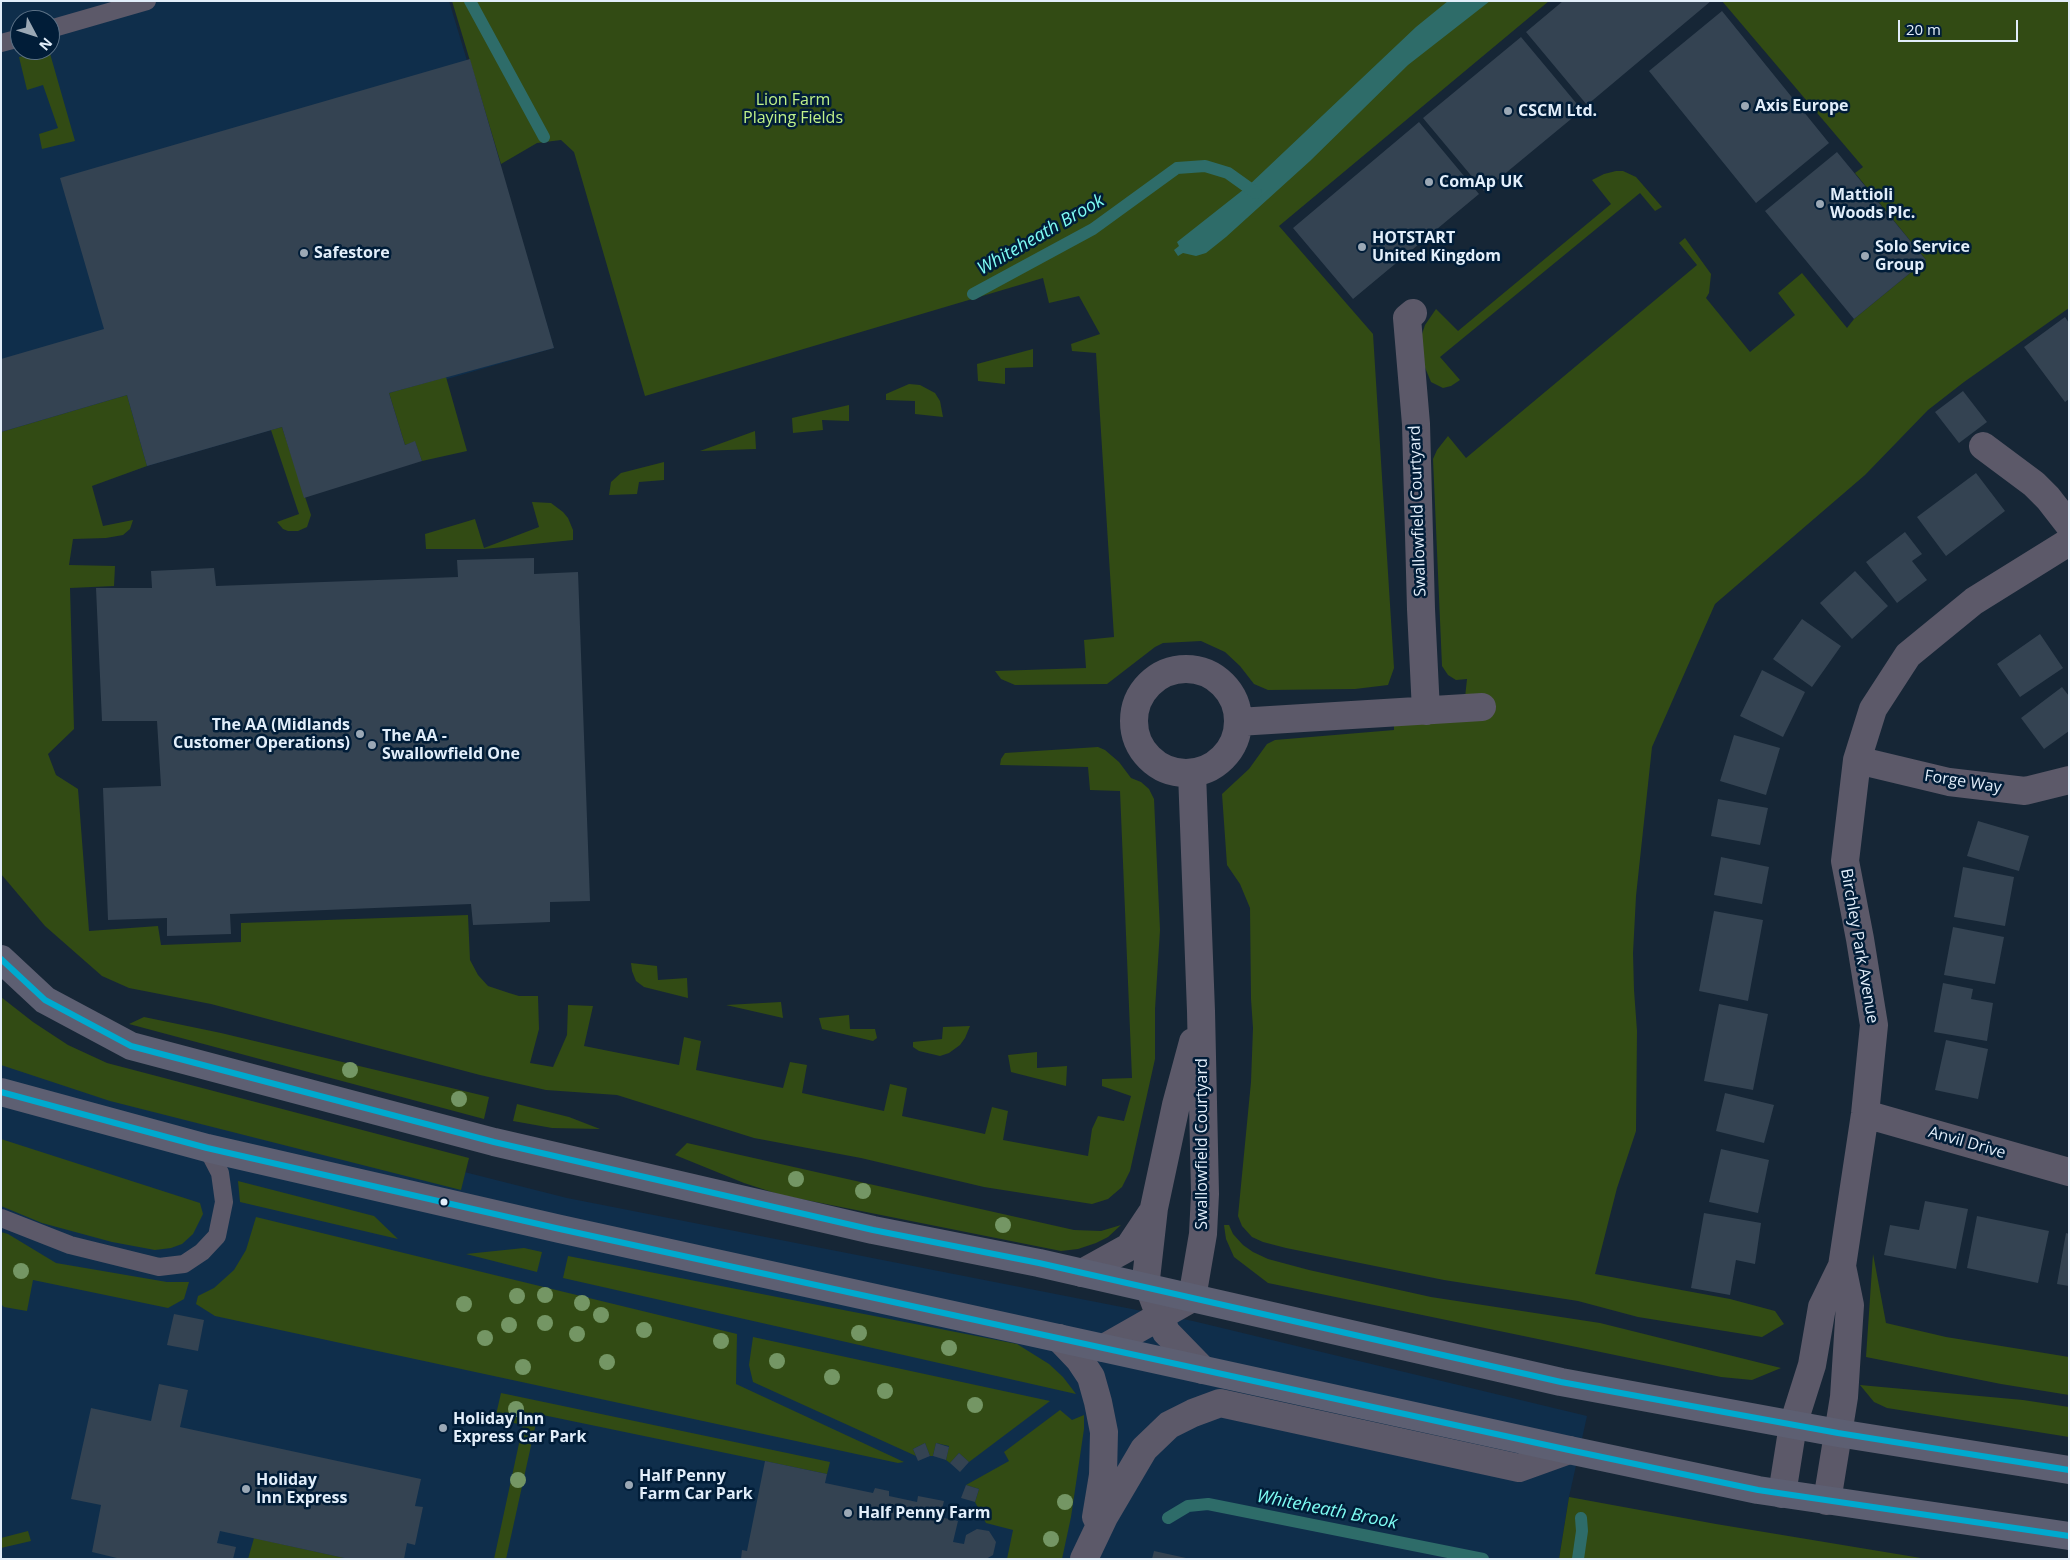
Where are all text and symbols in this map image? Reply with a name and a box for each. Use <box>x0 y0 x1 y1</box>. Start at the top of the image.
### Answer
north arrow <box>10 10 60 60</box>
scale bar <box>1900 10 2020 42</box>
text: 20 m <box>1906 19 1941 39</box>
text: N <box>35 34 57 55</box>
park label: Lion Farm Playing Fields <box>743 90 843 128</box>
place label: Axis Europe <box>1755 96 1849 116</box>
marker: Axis Europe <box>1739 100 1751 112</box>
place label: CSCM Ltd. <box>1518 101 1597 121</box>
marker: CSCM Ltd. <box>1502 105 1514 117</box>
place label: ComAp UK <box>1439 172 1523 192</box>
marker: ComAp UK <box>1423 176 1435 188</box>
place label: Mattioli Woods Plc. <box>1830 185 1915 223</box>
water label: Whiteheath Brook <box>974 190 1108 280</box>
marker: Mattioli Woods Plc. <box>1814 198 1826 210</box>
place label: HOTSTART United Kingdom <box>1372 228 1501 266</box>
place label: Solo Service Group <box>1875 237 1970 275</box>
marker: HOTSTART United Kingdom <box>1356 241 1368 253</box>
place label: Safestore <box>314 243 390 263</box>
marker: Safestore <box>298 247 310 259</box>
marker: Solo Service Group <box>1859 250 1871 262</box>
street label: Swallowfield Courtyard <box>1405 425 1431 597</box>
place label: The AA (Midlands Customer Operations) <box>173 715 350 753</box>
place label: The AA - Swallowfield One <box>382 726 520 764</box>
marker: The AA (Midlands Customer Operations) <box>354 728 366 740</box>
marker: The AA - Swallowfield One <box>366 739 378 751</box>
street label: Forge Way <box>1923 766 2003 798</box>
street label: Birchley Park Avenue <box>1836 867 1882 1025</box>
street label: Swallowfield Courtyard <box>1192 1058 1212 1230</box>
street label: Anvil Drive <box>1926 1123 2008 1163</box>
unlabelled marker <box>439 1197 449 1207</box>
place label: Holiday Inn Express Car Park <box>453 1409 586 1447</box>
marker: Holiday Inn Express Car Park <box>437 1422 449 1434</box>
place label: Half Penny Farm Car Park <box>639 1466 753 1504</box>
place label: Holiday Inn Express <box>256 1470 347 1508</box>
marker: Half Penny Farm Car Park <box>623 1479 635 1491</box>
marker: Holiday Inn Express <box>240 1483 252 1495</box>
water label: Whiteheath Brook <box>1255 1486 1399 1534</box>
place label: Half Penny Farm <box>858 1503 990 1523</box>
marker: Half Penny Farm <box>842 1507 854 1519</box>

